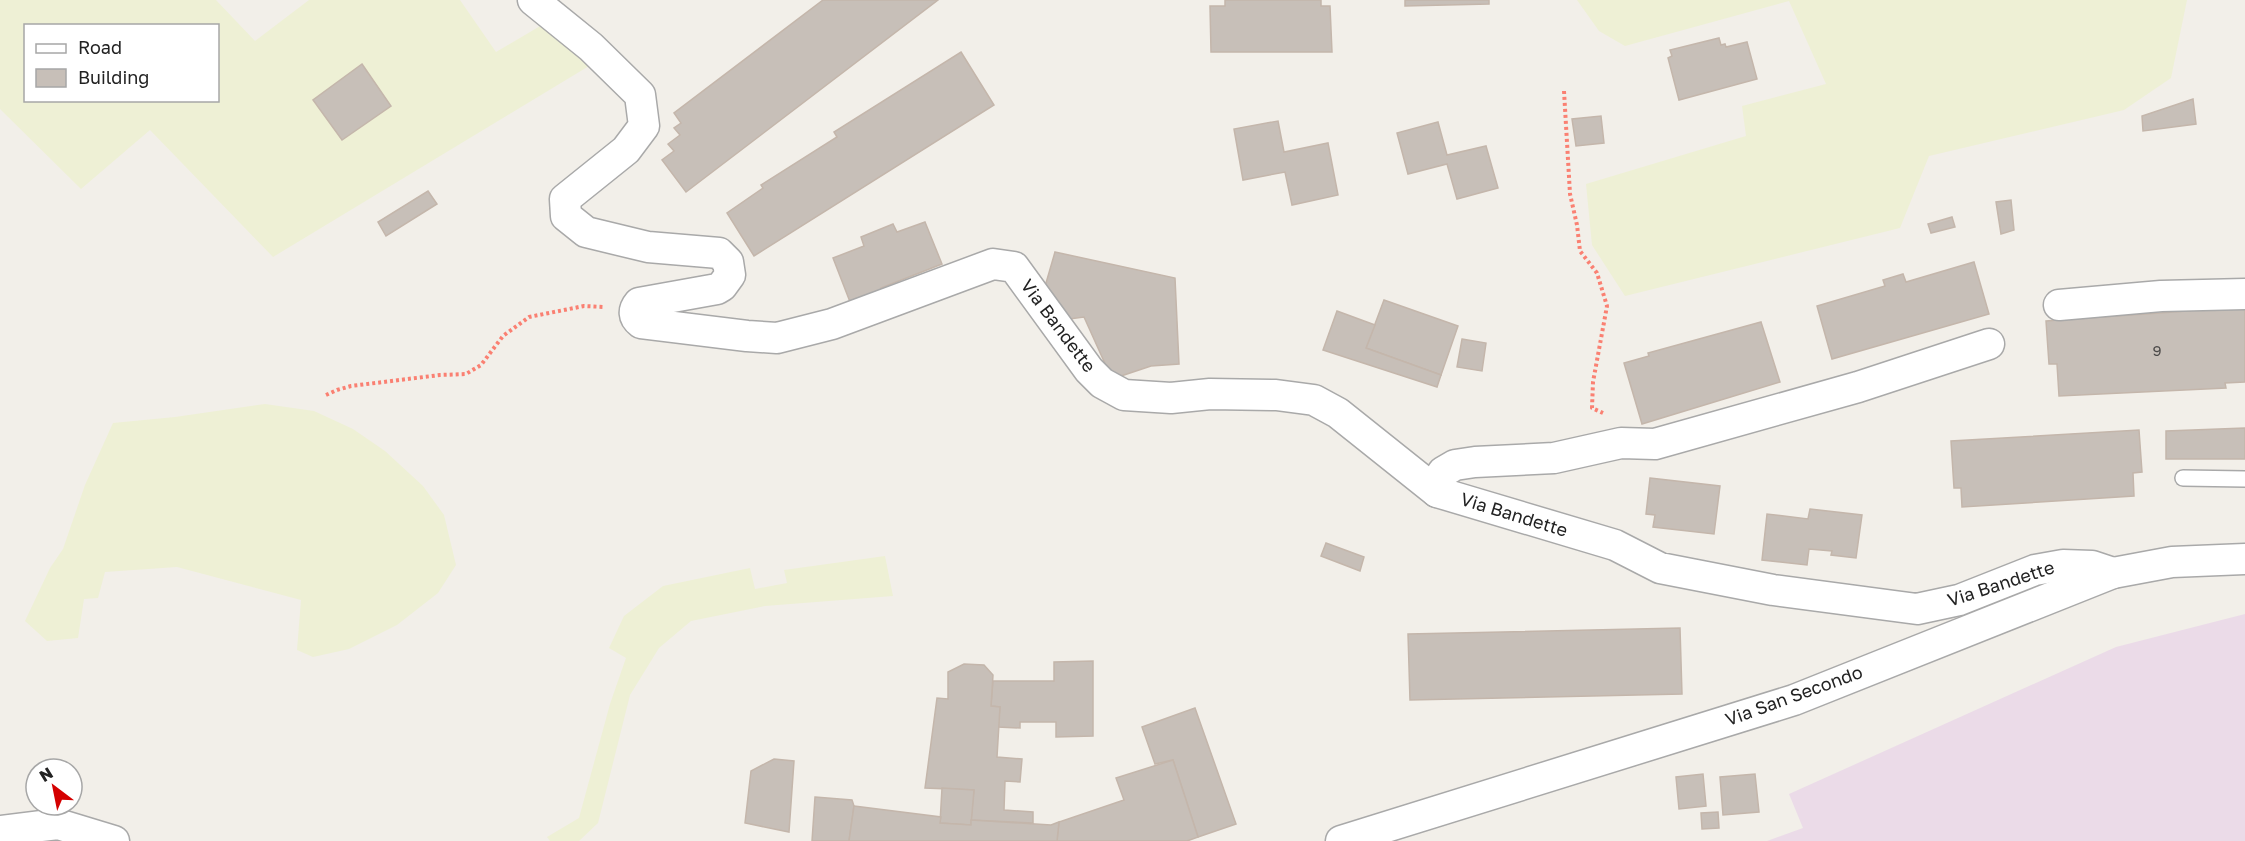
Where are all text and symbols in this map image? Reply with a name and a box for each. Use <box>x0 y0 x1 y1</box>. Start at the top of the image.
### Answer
legend <box>24 24 219 102</box>
text: Road <box>78 36 122 58</box>
text: Building <box>78 66 149 88</box>
street label: Via Bandette <box>1017 274 1101 376</box>
house number: 9 <box>2152 341 2162 359</box>
street label: Via Bandette <box>1458 487 1571 541</box>
street label: Via Bandette <box>1944 555 2057 611</box>
street label: Via San Secondo <box>1722 660 1865 730</box>
north arrow <box>24 757 84 817</box>
text: N <box>36 763 57 786</box>

